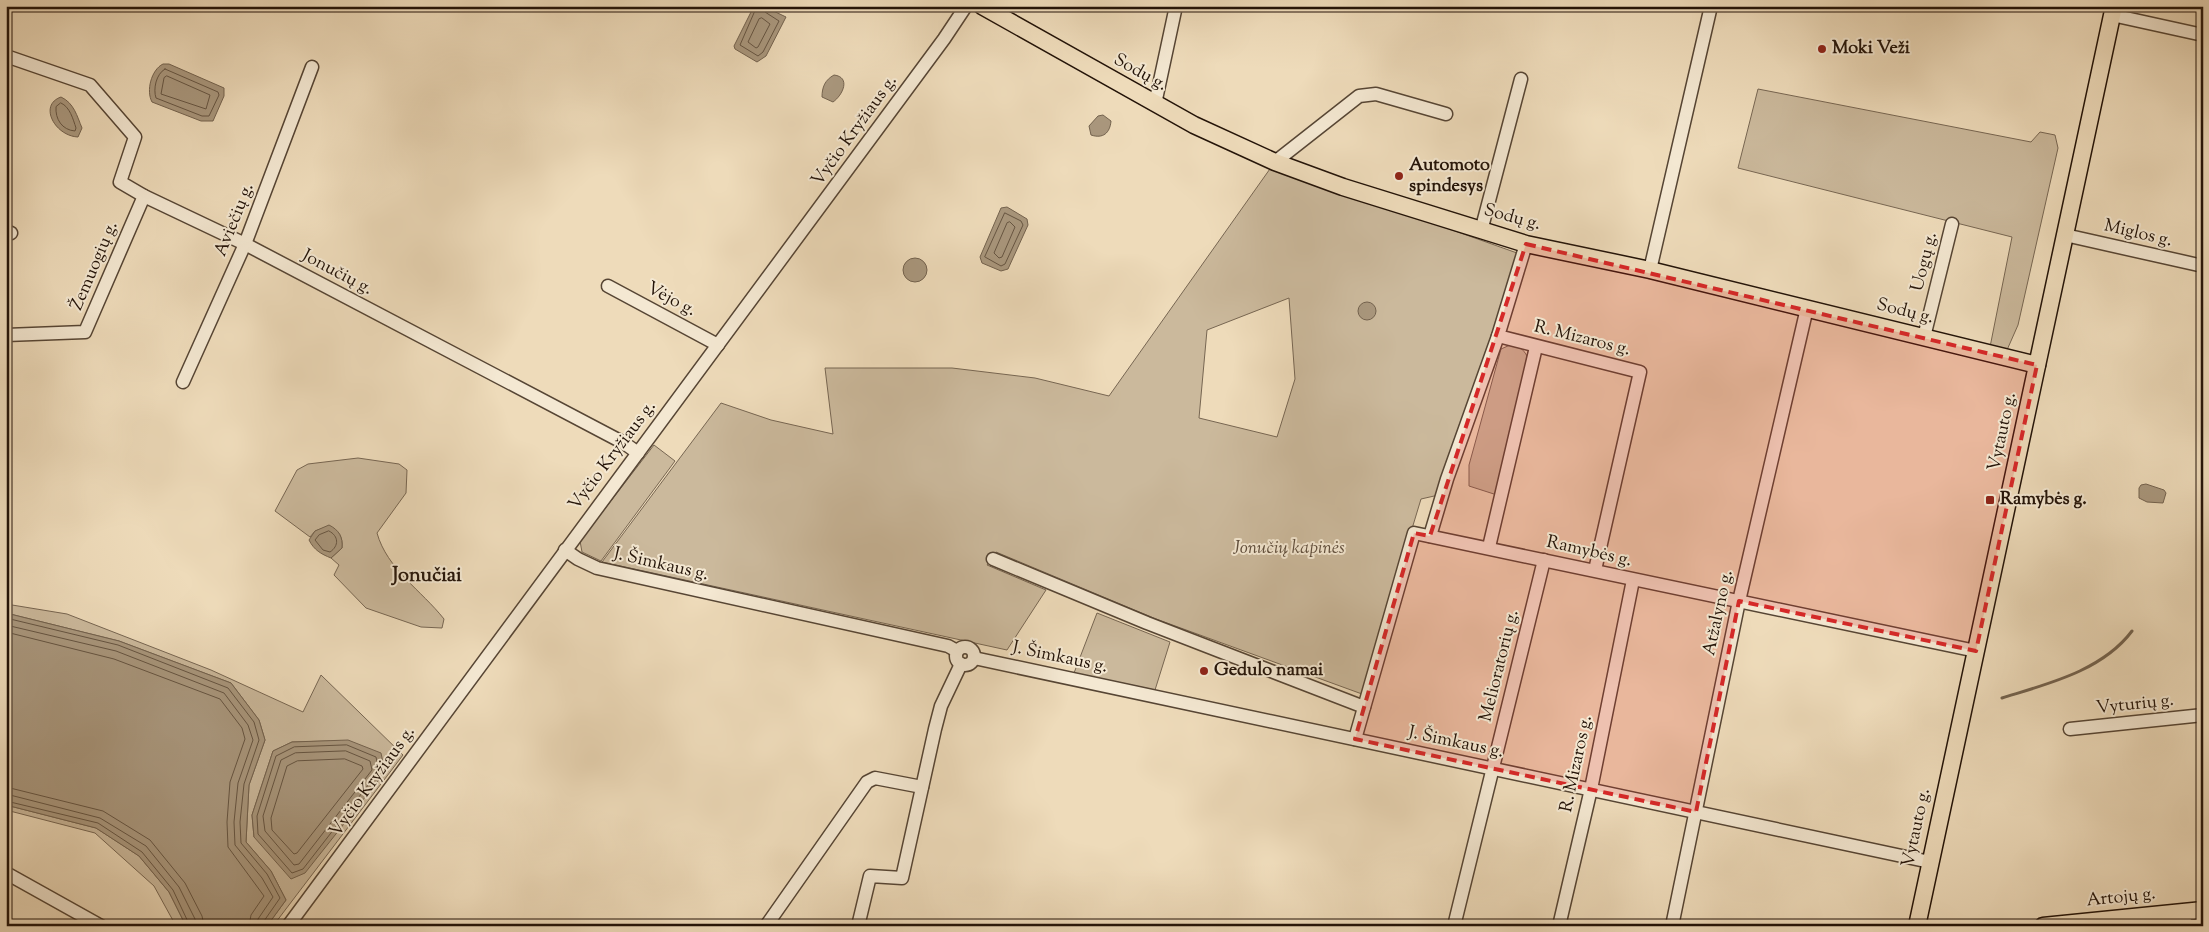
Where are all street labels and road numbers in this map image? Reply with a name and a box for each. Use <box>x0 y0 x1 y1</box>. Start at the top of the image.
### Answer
street label: Sodų g. <box>1108 48 1172 98</box>
street label: Vyčio Kryžiaus g. <box>806 70 904 192</box>
street label: Aviečių g. <box>208 179 262 261</box>
street label: Sodų g. <box>1481 198 1543 238</box>
street label: Miglos g. <box>2101 214 2175 254</box>
street label: Žemuogių g. <box>65 217 125 315</box>
street label: Uogų g. <box>1905 229 1945 295</box>
street label: Jonučių g. <box>296 243 377 302</box>
street label: Vėjo g. <box>641 276 701 324</box>
street label: Sodų g. <box>1874 292 1936 332</box>
street label: R. Mizaros g. <box>1531 314 1633 364</box>
street label: Vytauto g. <box>1982 390 2024 474</box>
street label: Vyčio Kryžiaus g. <box>563 396 663 516</box>
street label: Ramybės g. <box>1544 530 1634 574</box>
street label: J. Šimkaus g. <box>610 541 711 589</box>
street label: Atžalyno g. <box>1697 568 1741 658</box>
street label: Melioratorių g. <box>1474 607 1526 725</box>
street label: J. Šimkaus g. <box>1009 635 1110 681</box>
street label: Vyturių g. <box>2095 688 2175 722</box>
street label: R. Mizaros g. <box>1554 713 1600 815</box>
street label: J. Šimkaus g. <box>1405 720 1506 766</box>
street label: Vyčio Kryžiaus g. <box>324 721 422 843</box>
street label: Vytauto g. <box>1896 786 1938 870</box>
street label: Artojų g. <box>2085 881 2157 915</box>

